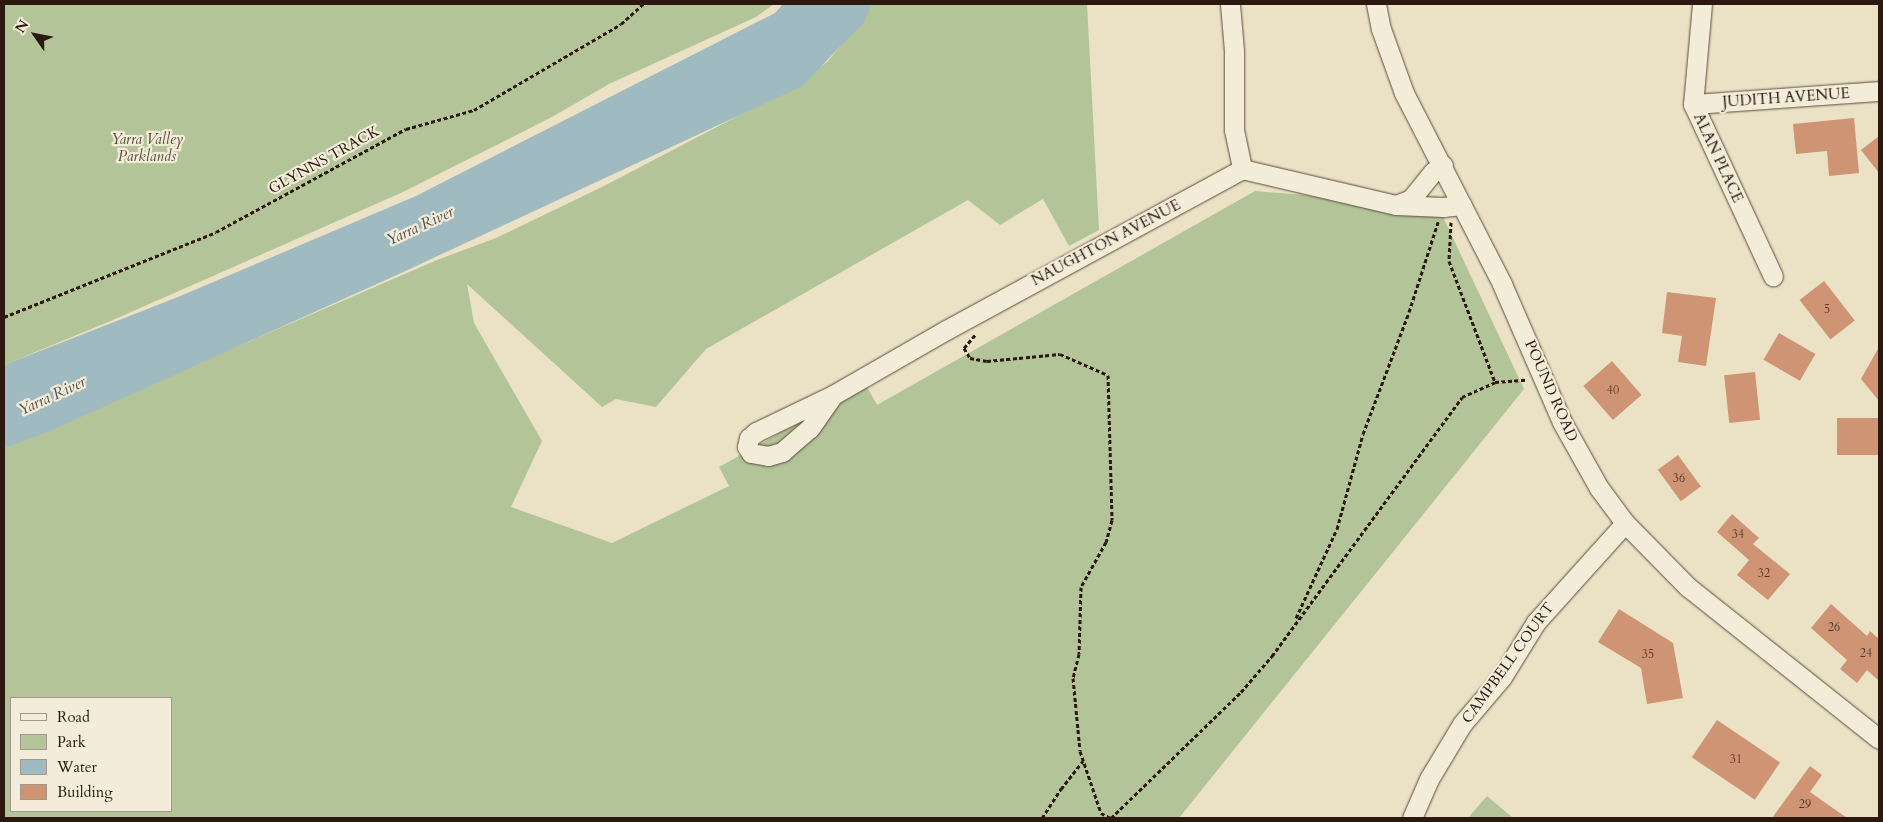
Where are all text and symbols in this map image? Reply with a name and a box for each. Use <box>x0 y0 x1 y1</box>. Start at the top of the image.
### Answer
north arrow <box>10 10 60 60</box>
text: N <box>11 16 33 37</box>
street label: JUDITH AVENUE <box>1722 85 1850 111</box>
street label: ALAN PLACE <box>1689 110 1747 206</box>
street label: GLYNNS TRACK <box>265 122 383 198</box>
park label: Yarra Valley Parklands <box>111 130 183 165</box>
street label: NAUGHTON AVENUE <box>1028 196 1184 290</box>
water label: Yarra River <box>383 202 457 250</box>
house number: 5 <box>1824 303 1830 317</box>
street label: POUND ROAD <box>1521 337 1581 445</box>
water label: Yarra River <box>15 372 89 420</box>
house number: 40 <box>1607 384 1619 398</box>
house number: 36 <box>1673 472 1685 486</box>
house number: 34 <box>1732 528 1744 542</box>
house number: 32 <box>1758 567 1770 581</box>
street label: CAMPBELL COURT <box>1458 599 1558 727</box>
house number: 26 <box>1828 621 1840 635</box>
house number: 24 <box>1860 647 1872 661</box>
house number: 35 <box>1642 648 1654 662</box>
legend <box>10 697 172 812</box>
text: Road <box>57 707 90 727</box>
text: Park <box>57 732 86 752</box>
house number: 31 <box>1730 753 1742 767</box>
text: Water <box>57 757 97 777</box>
text: Building <box>57 782 113 802</box>
house number: 29 <box>1799 798 1811 812</box>

